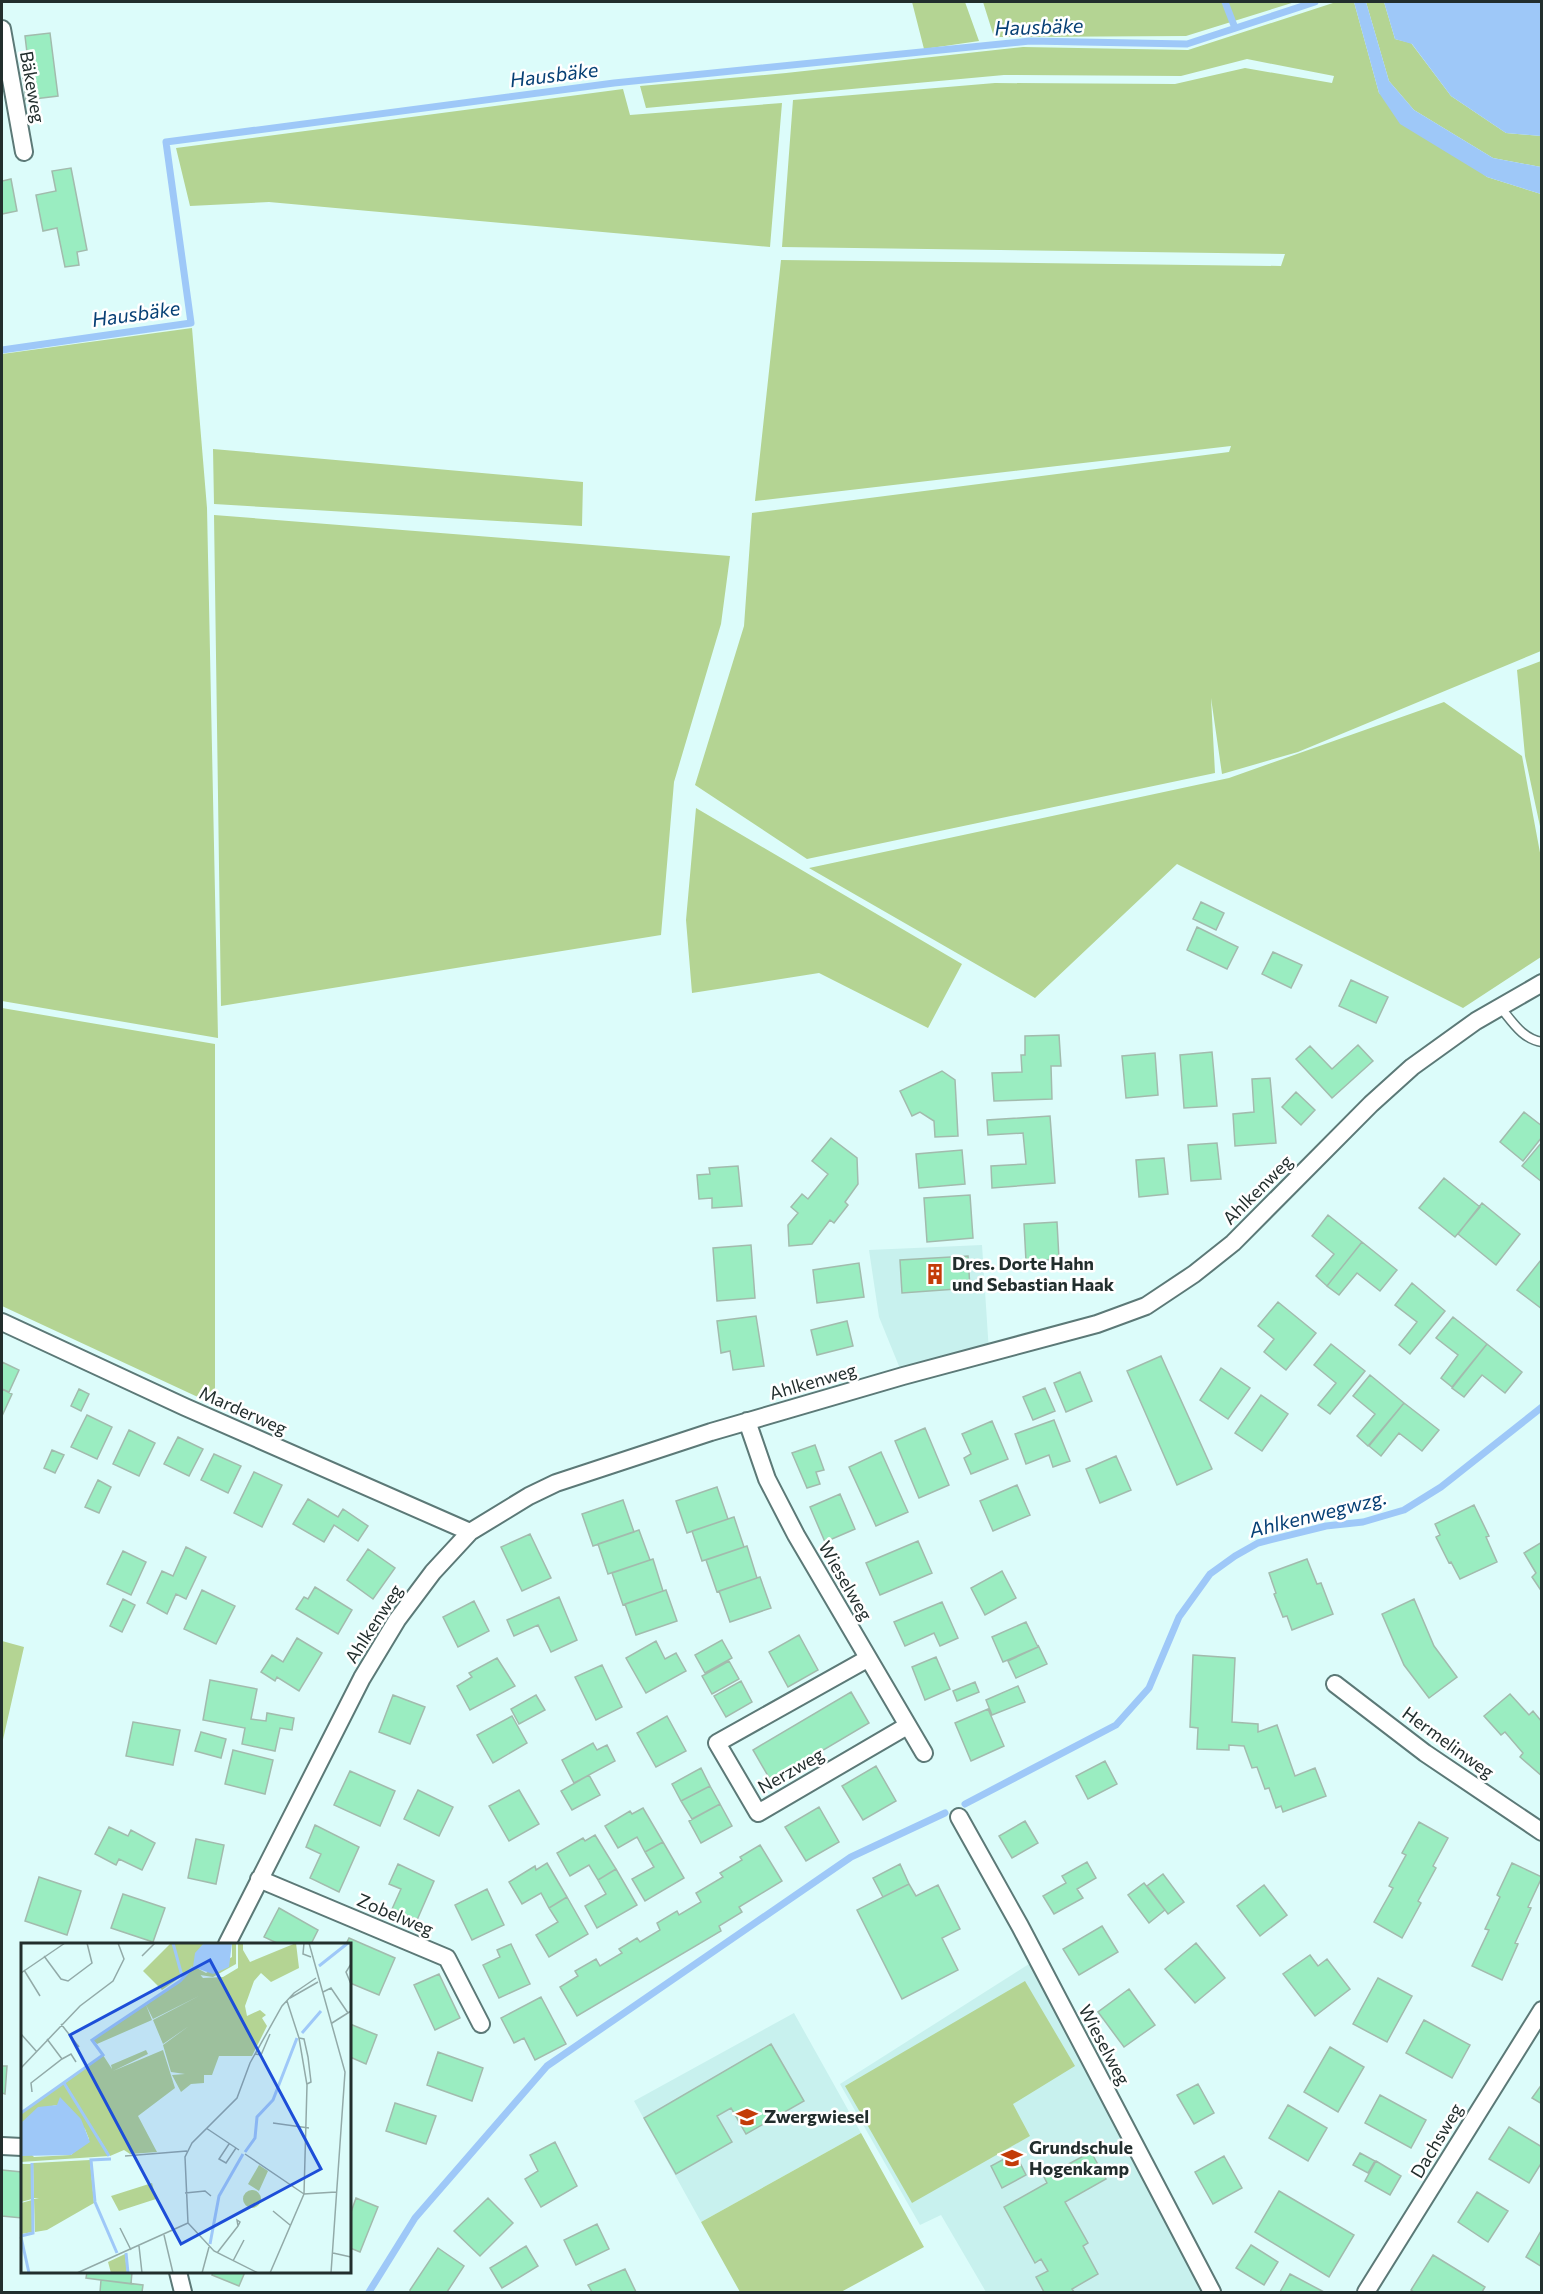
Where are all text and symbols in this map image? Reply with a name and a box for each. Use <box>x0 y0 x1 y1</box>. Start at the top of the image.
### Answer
water label: Hausbäke <box>994 12 1084 40</box>
street label: Bäkeweg <box>16 49 50 125</box>
water label: Hausbäke <box>508 57 600 91</box>
water label: Hausbäke <box>90 295 182 331</box>
street label: Ahlkenweg <box>1218 1150 1297 1229</box>
place label: Dres. Dorte Hahn und Sebastian Haak <box>952 1252 1115 1295</box>
building icon: Dres. Dorte Hahn und Sebastian Haak <box>923 1262 947 1286</box>
street label: Ahlkenweg <box>767 1358 859 1404</box>
street label: Marderweg <box>196 1381 291 1439</box>
water label: Ahlkenwegwzg. <box>1245 1484 1389 1542</box>
street label: Wieselweg <box>814 1537 878 1624</box>
street label: Ahlkenweg <box>340 1580 407 1667</box>
street label: Hermelinweg <box>1398 1702 1499 1783</box>
street label: Nerzweg <box>754 1742 828 1798</box>
street label: Zobelweg <box>354 1888 437 1940</box>
inset map <box>21 1943 351 2273</box>
street label: Wieselweg <box>1074 2000 1135 2089</box>
street label: Dachsweg <box>1405 2099 1467 2182</box>
school or university icon: Zwergwiesel <box>735 2105 759 2129</box>
place label: Zwergwiesel <box>764 2105 869 2127</box>
place label: Grundschule Hogenkamp <box>1029 2136 1133 2179</box>
school or university icon: Grundschule Hogenkamp <box>1000 2146 1024 2170</box>

